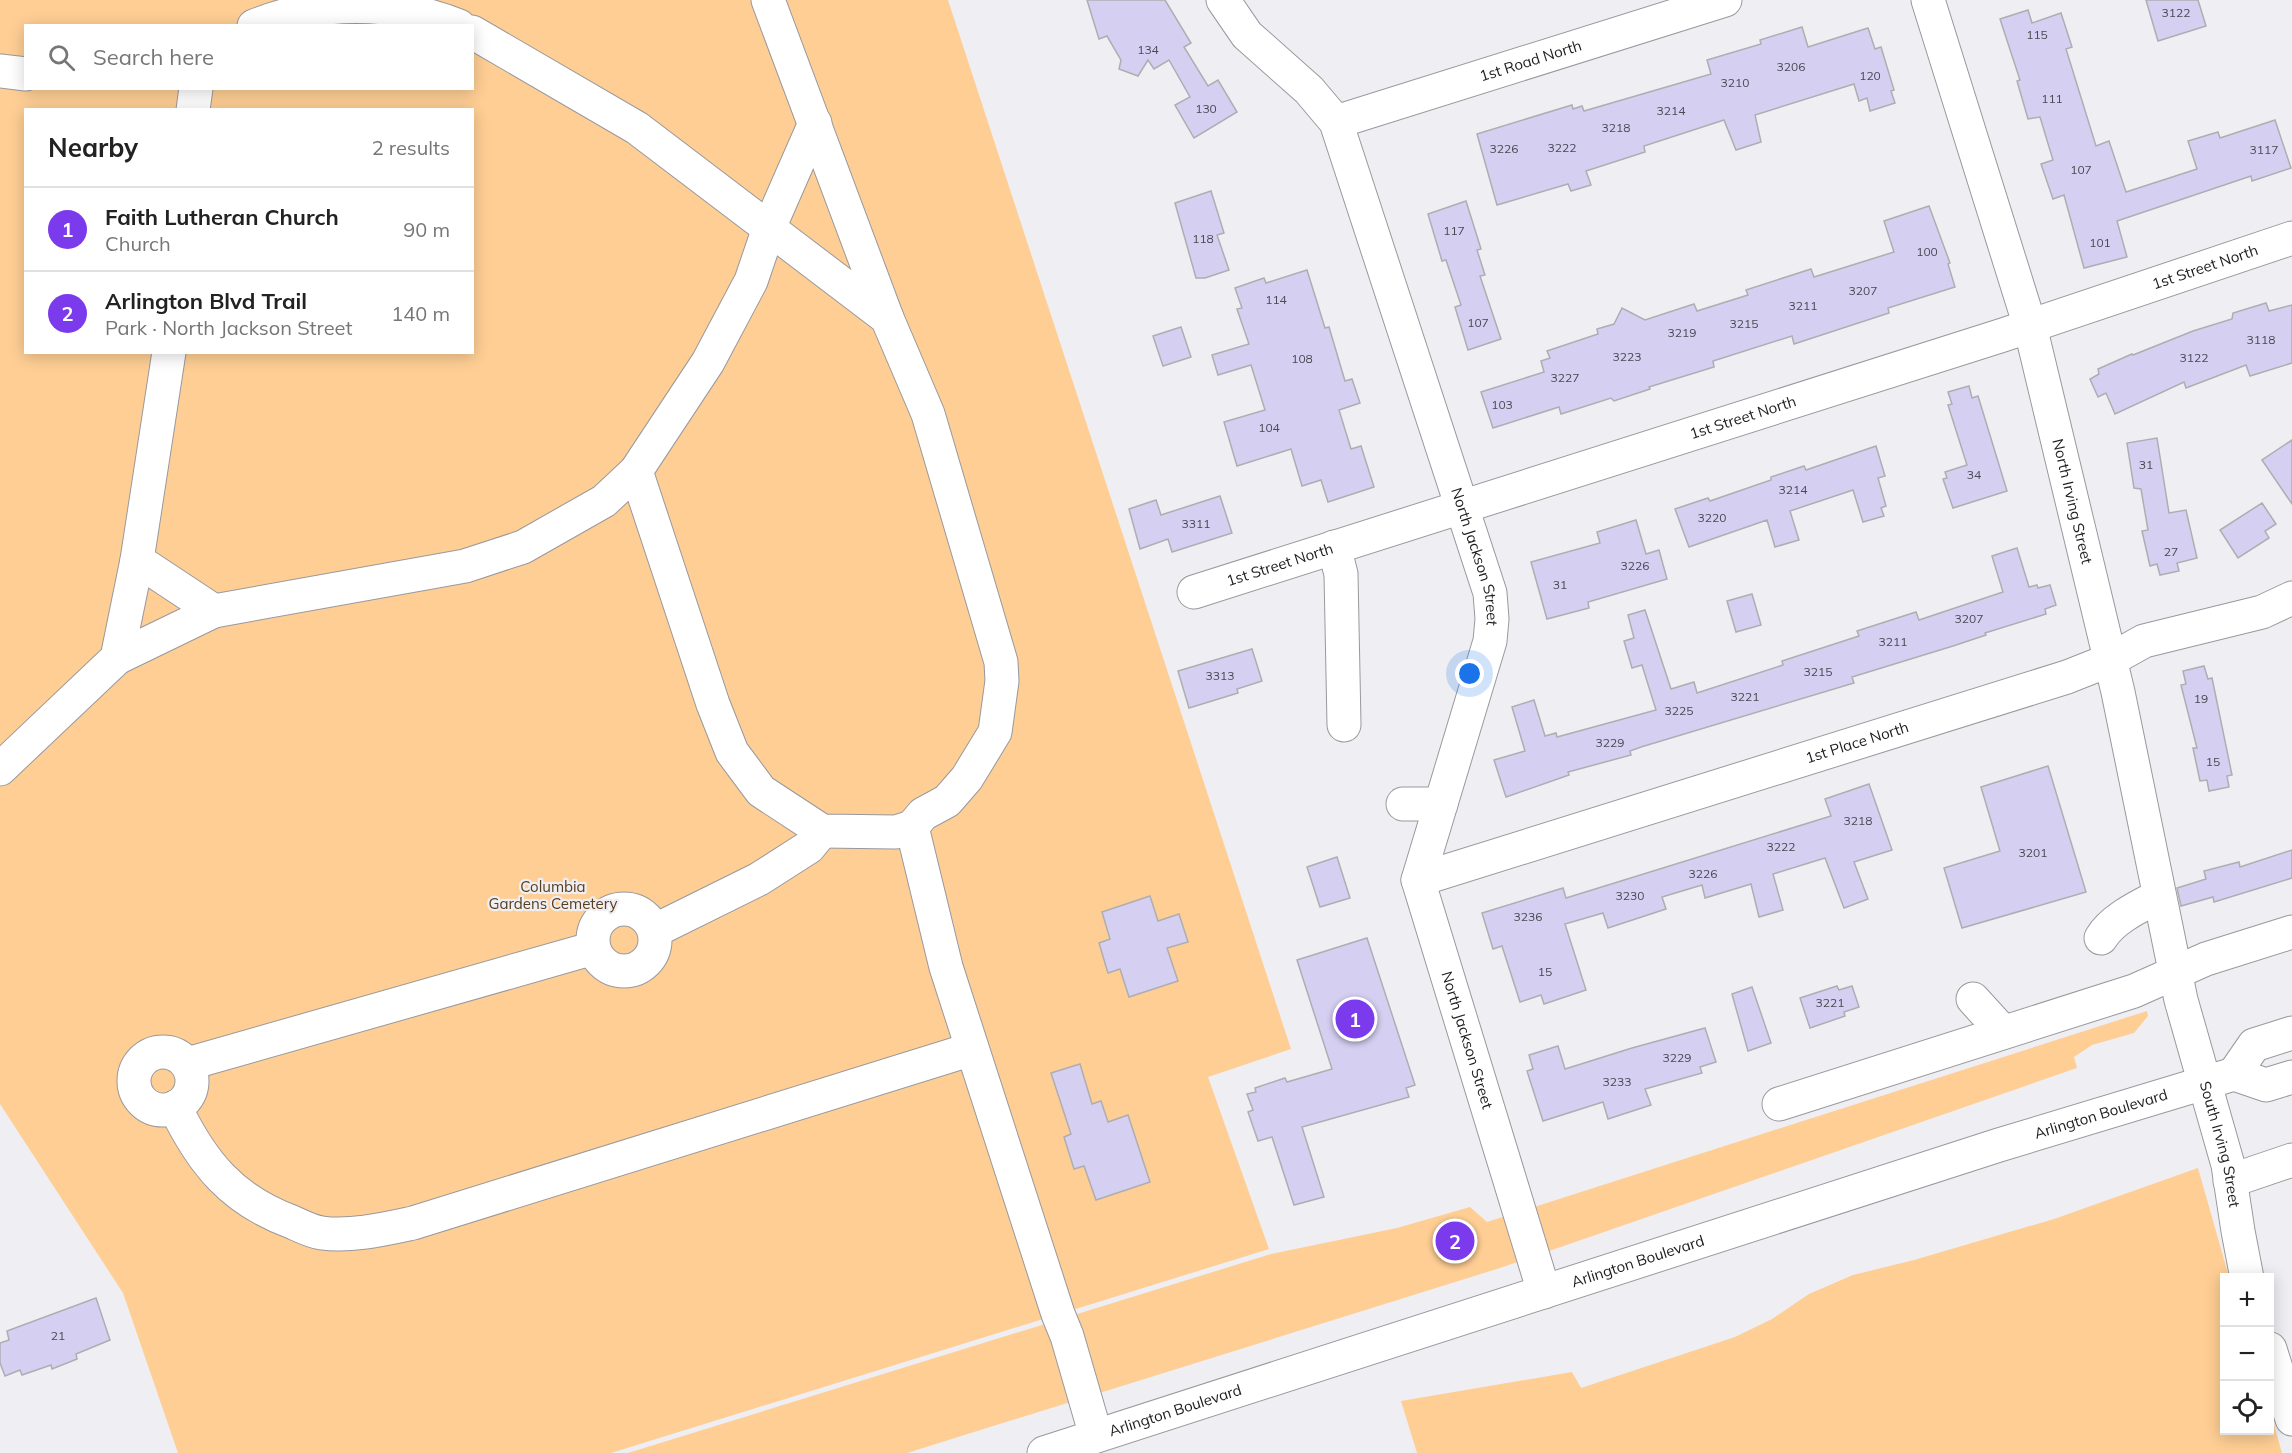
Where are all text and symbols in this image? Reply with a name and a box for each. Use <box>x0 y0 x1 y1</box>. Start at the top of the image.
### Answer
house number: 3122 <box>2162 5 2190 20</box>
search box <box>24 24 474 90</box>
house number: 115 <box>2026 27 2048 42</box>
street label: 1st Road North <box>1477 36 1584 85</box>
icon: search <box>45 41 78 74</box>
house number: 134 <box>1137 42 1159 57</box>
text: Search here <box>93 43 214 71</box>
house number: 3206 <box>1777 59 1805 74</box>
house number: 120 <box>1859 68 1881 83</box>
house number: 3210 <box>1721 75 1749 90</box>
house number: 111 <box>2041 91 2063 106</box>
house number: 130 <box>1195 101 1217 116</box>
house number: 3214 <box>1657 103 1685 118</box>
house number: 3218 <box>1602 120 1630 135</box>
text: Nearby <box>48 131 138 164</box>
text: 2 results <box>372 135 450 160</box>
house number: 3222 <box>1548 140 1576 155</box>
house number: 3226 <box>1490 141 1518 156</box>
house number: 3117 <box>2250 142 2278 157</box>
house number: 107 <box>2070 162 2092 177</box>
text: Faith Lutheran Church <box>105 203 339 231</box>
text: 1 <box>62 217 74 242</box>
text: 90 m <box>403 217 450 242</box>
house number: 117 <box>1443 223 1465 238</box>
text: Church <box>105 231 171 256</box>
house number: 118 <box>1192 231 1214 246</box>
house number: 101 <box>2089 235 2111 250</box>
street label: 1st Street North <box>2149 240 2260 293</box>
house number: 100 <box>1916 244 1938 259</box>
house number: 3207 <box>1849 283 1877 298</box>
text: Arlington Blvd Trail <box>105 287 307 315</box>
house number: 114 <box>1265 292 1287 307</box>
house number: 3211 <box>1789 298 1817 313</box>
text: 2 <box>62 301 74 326</box>
text: 140 m <box>391 301 450 326</box>
text: Park · North Jackson Street <box>105 315 352 340</box>
house number: 107 <box>1467 315 1489 330</box>
house number: 3215 <box>1730 316 1758 331</box>
house number: 3219 <box>1668 325 1696 340</box>
house number: 3118 <box>2247 332 2275 347</box>
house number: 3223 <box>1613 349 1641 364</box>
house number: 3122 <box>2180 350 2208 365</box>
house number: 108 <box>1291 351 1313 366</box>
house number: 3227 <box>1551 370 1579 385</box>
street label: 1st Street North <box>1687 391 1798 443</box>
house number: 103 <box>1491 397 1513 412</box>
house number: 104 <box>1258 420 1280 435</box>
street label: North Irving Street <box>2048 437 2097 566</box>
house number: 31 <box>2139 457 2153 472</box>
house number: 34 <box>1967 467 1981 482</box>
house number: 3214 <box>1779 482 1807 497</box>
street label: North Jackson Street <box>1447 485 1502 627</box>
house number: 3220 <box>1698 510 1726 525</box>
house number: 3311 <box>1182 516 1210 531</box>
street label: 1st Street North <box>1224 538 1335 590</box>
house number: 27 <box>2164 544 2178 559</box>
house number: 3226 <box>1621 558 1649 573</box>
house number: 31 <box>1553 577 1567 592</box>
house number: 3207 <box>1955 611 1983 626</box>
house number: 3211 <box>1879 634 1907 649</box>
your location <box>1455 659 1484 688</box>
house number: 3215 <box>1804 664 1832 679</box>
house number: 3313 <box>1206 668 1234 683</box>
house number: 3221 <box>1731 689 1759 704</box>
house number: 19 <box>2194 691 2208 706</box>
house number: 3225 <box>1665 703 1693 718</box>
street label: 1st Place North <box>1803 717 1911 767</box>
house number: 3229 <box>1596 735 1624 750</box>
house number: 15 <box>2206 754 2220 769</box>
house number: 3218 <box>1844 813 1872 828</box>
house number: 3222 <box>1767 839 1795 854</box>
house number: 3201 <box>2019 845 2047 860</box>
house number: 3226 <box>1689 866 1717 881</box>
park label: Columbia Gardens Cemetery <box>488 877 618 913</box>
house number: 3230 <box>1616 888 1644 903</box>
house number: 3236 <box>1514 909 1542 924</box>
house number: 15 <box>1538 964 1552 979</box>
street label: North Jackson Street <box>1437 969 1497 1111</box>
house number: 3221 <box>1816 995 1844 1010</box>
pin: 1 <box>1336 996 1374 1042</box>
house number: 3229 <box>1663 1050 1691 1065</box>
house number: 3233 <box>1603 1074 1631 1089</box>
street label: South Irving Street <box>2196 1079 2244 1209</box>
street label: Arlington Boulevard <box>2032 1085 2170 1143</box>
pin: 2 <box>1436 1218 1474 1264</box>
street label: Arlington Boulevard <box>1569 1231 1706 1291</box>
map controls <box>2220 1273 2274 1435</box>
button: + <box>2220 1273 2274 1327</box>
button: − <box>2220 1327 2274 1381</box>
house number: 21 <box>51 1328 65 1343</box>
street label: Arlington Boulevard <box>1106 1380 1244 1440</box>
button: locate <box>2220 1381 2274 1435</box>

